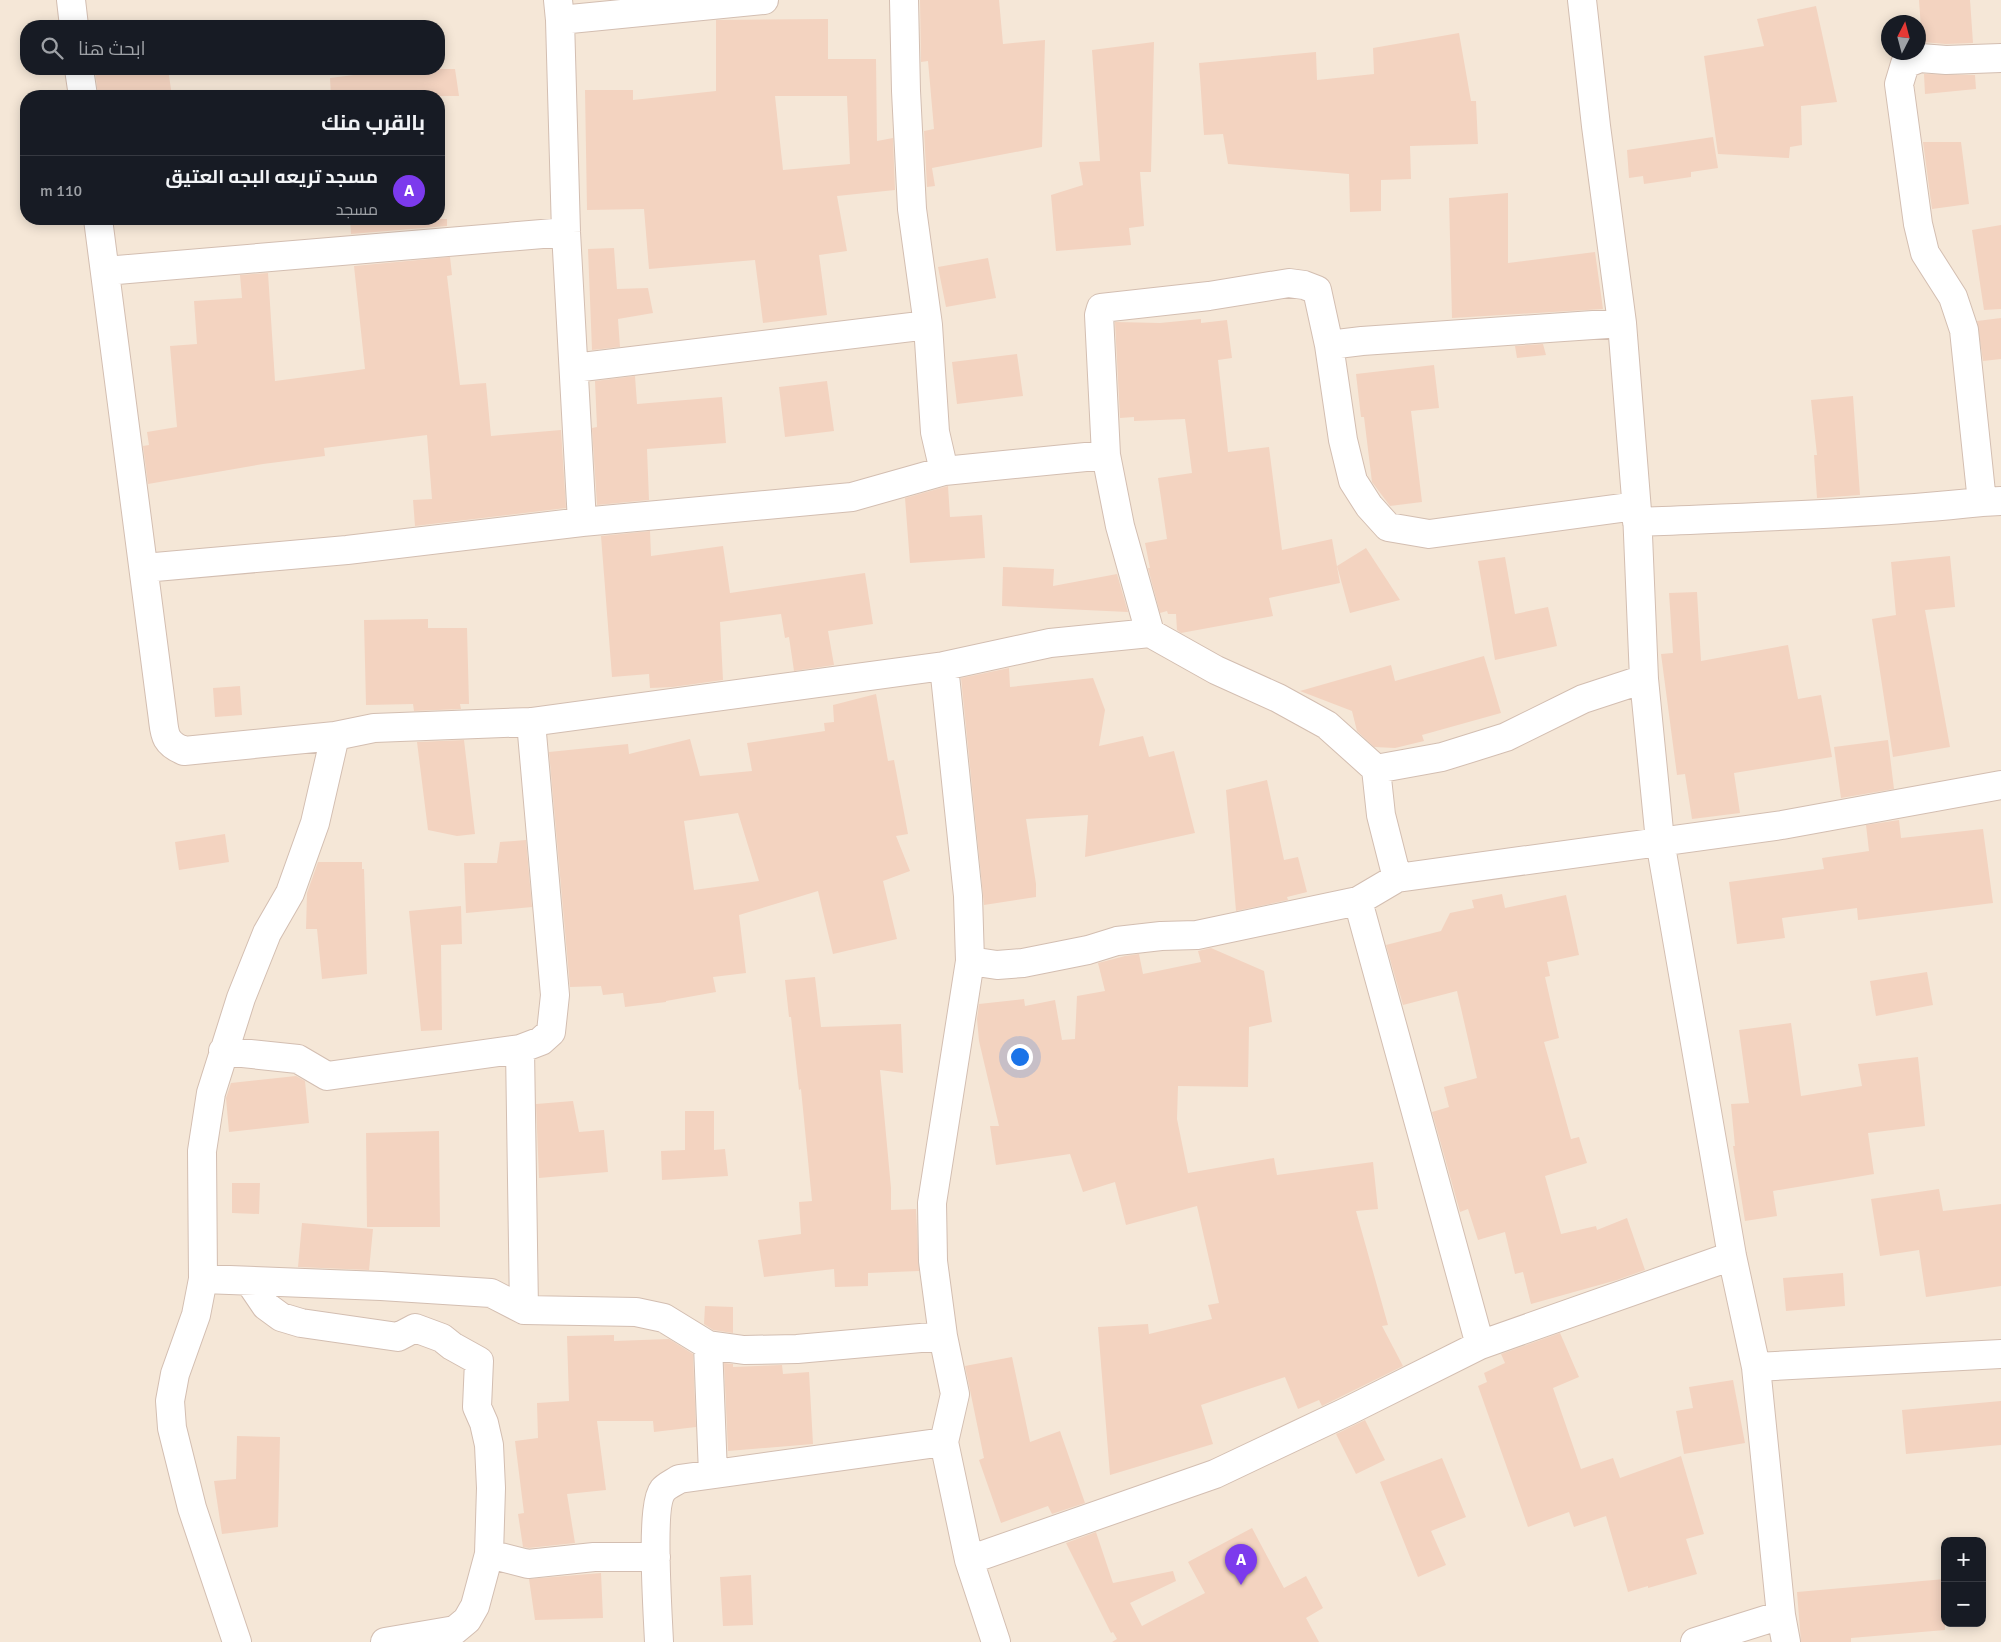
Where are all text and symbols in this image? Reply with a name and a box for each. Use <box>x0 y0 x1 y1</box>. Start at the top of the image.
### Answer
north arrow <box>1881 15 1926 60</box>
search box <box>20 20 445 75</box>
icon: search <box>38 34 66 62</box>
text: ابحث هنا <box>78 37 146 61</box>
text: بالقرب منك <box>321 110 425 136</box>
text: مسجد تريعه البجه العتيق <box>166 165 378 189</box>
text: 110 m <box>40 181 82 201</box>
text: A <box>404 181 414 201</box>
text: مسجد <box>336 200 378 220</box>
your location <box>1007 1044 1033 1070</box>
map controls <box>1941 1537 1986 1627</box>
button: + <box>1941 1537 1986 1582</box>
pin: A <box>1225 1544 1257 1585</box>
button: − <box>1941 1582 1986 1627</box>

